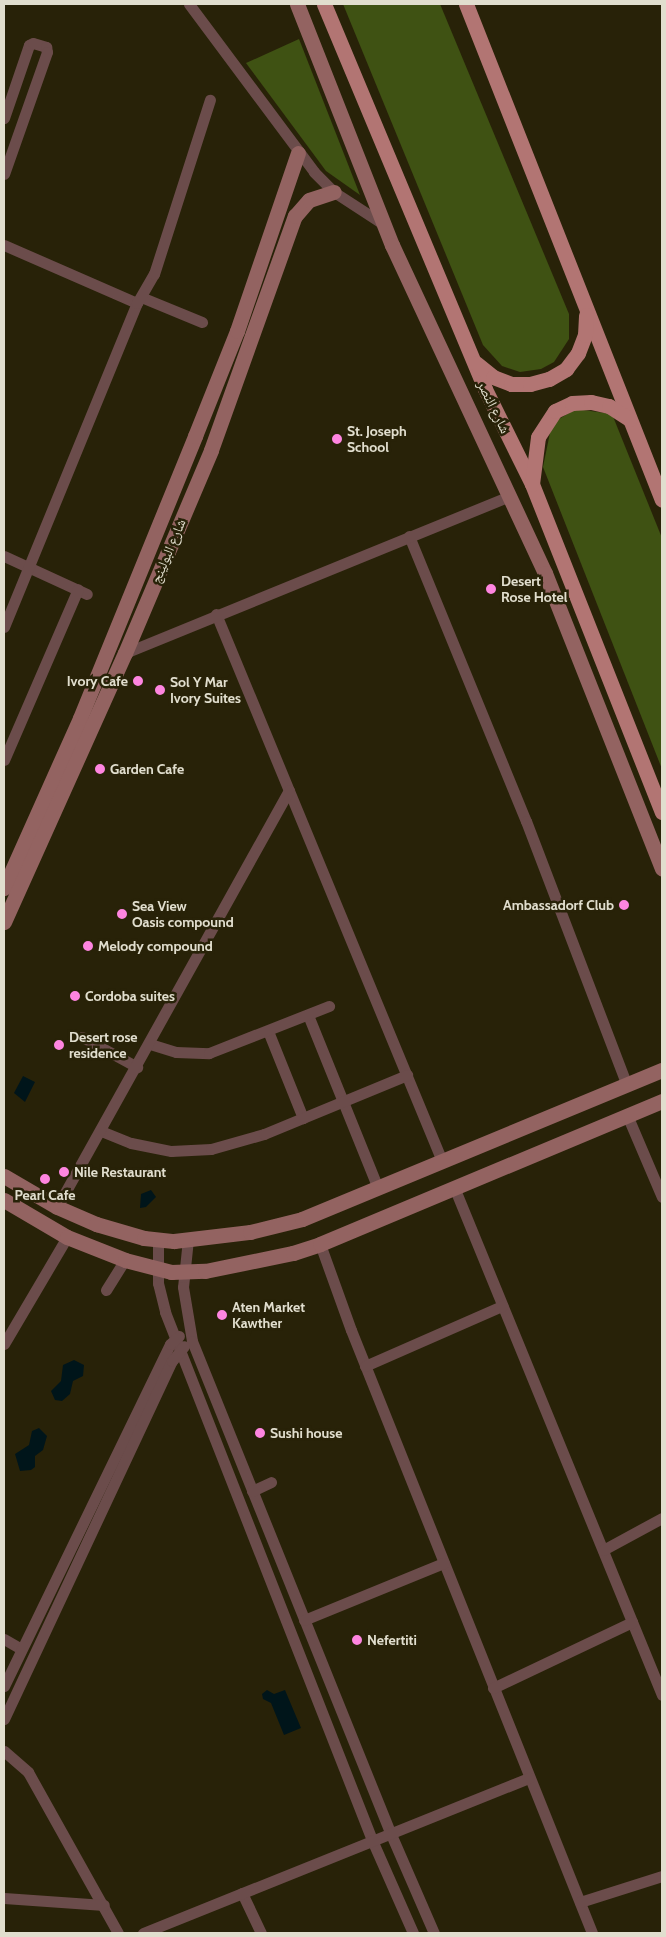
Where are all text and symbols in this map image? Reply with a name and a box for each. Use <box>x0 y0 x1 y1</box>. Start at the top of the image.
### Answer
street label: شارع النصر <box>474 378 514 436</box>
place label: St. Joseph School <box>347 423 407 456</box>
marker: St. Joseph School <box>331 433 343 445</box>
street label: شارع البولينج <box>147 516 189 586</box>
place label: Desert Rose Hotel <box>501 573 567 606</box>
marker: Desert Rose Hotel <box>485 583 497 595</box>
place label: Ivory Cafe <box>67 673 128 689</box>
place label: Sol Y Mar Ivory Suites <box>170 674 241 706</box>
marker: Ivory Cafe <box>132 675 144 687</box>
marker: Sol Y Mar Ivory Suites <box>154 684 166 696</box>
place label: Garden Cafe <box>110 761 184 777</box>
marker: Garden Cafe <box>94 763 106 775</box>
place label: Ambassadorf Club <box>503 897 614 913</box>
place label: Sea View Oasis compound <box>132 898 234 930</box>
marker: Ambassadorf Club <box>618 899 630 911</box>
marker: Sea View Oasis compound <box>116 908 128 920</box>
place label: Melody compound <box>98 938 213 954</box>
marker: Melody compound <box>82 940 94 952</box>
place label: Cordoba suites <box>85 988 175 1004</box>
marker: Cordoba suites <box>69 990 81 1002</box>
place label: Desert rose residence <box>69 1029 138 1062</box>
marker: Desert rose residence <box>53 1039 65 1051</box>
place label: Nile Restaurant <box>74 1164 166 1180</box>
marker: Nile Restaurant <box>58 1166 70 1178</box>
marker: Pearl Cafe <box>39 1173 51 1185</box>
place label: Pearl Cafe <box>14 1187 76 1203</box>
place label: Aten Market Kawther <box>232 1299 305 1331</box>
marker: Aten Market Kawther <box>216 1309 228 1321</box>
place label: Sushi house <box>270 1425 342 1441</box>
marker: Sushi house <box>254 1427 266 1439</box>
place label: Nefertiti <box>367 1632 417 1648</box>
marker: Nefertiti <box>351 1634 363 1646</box>

